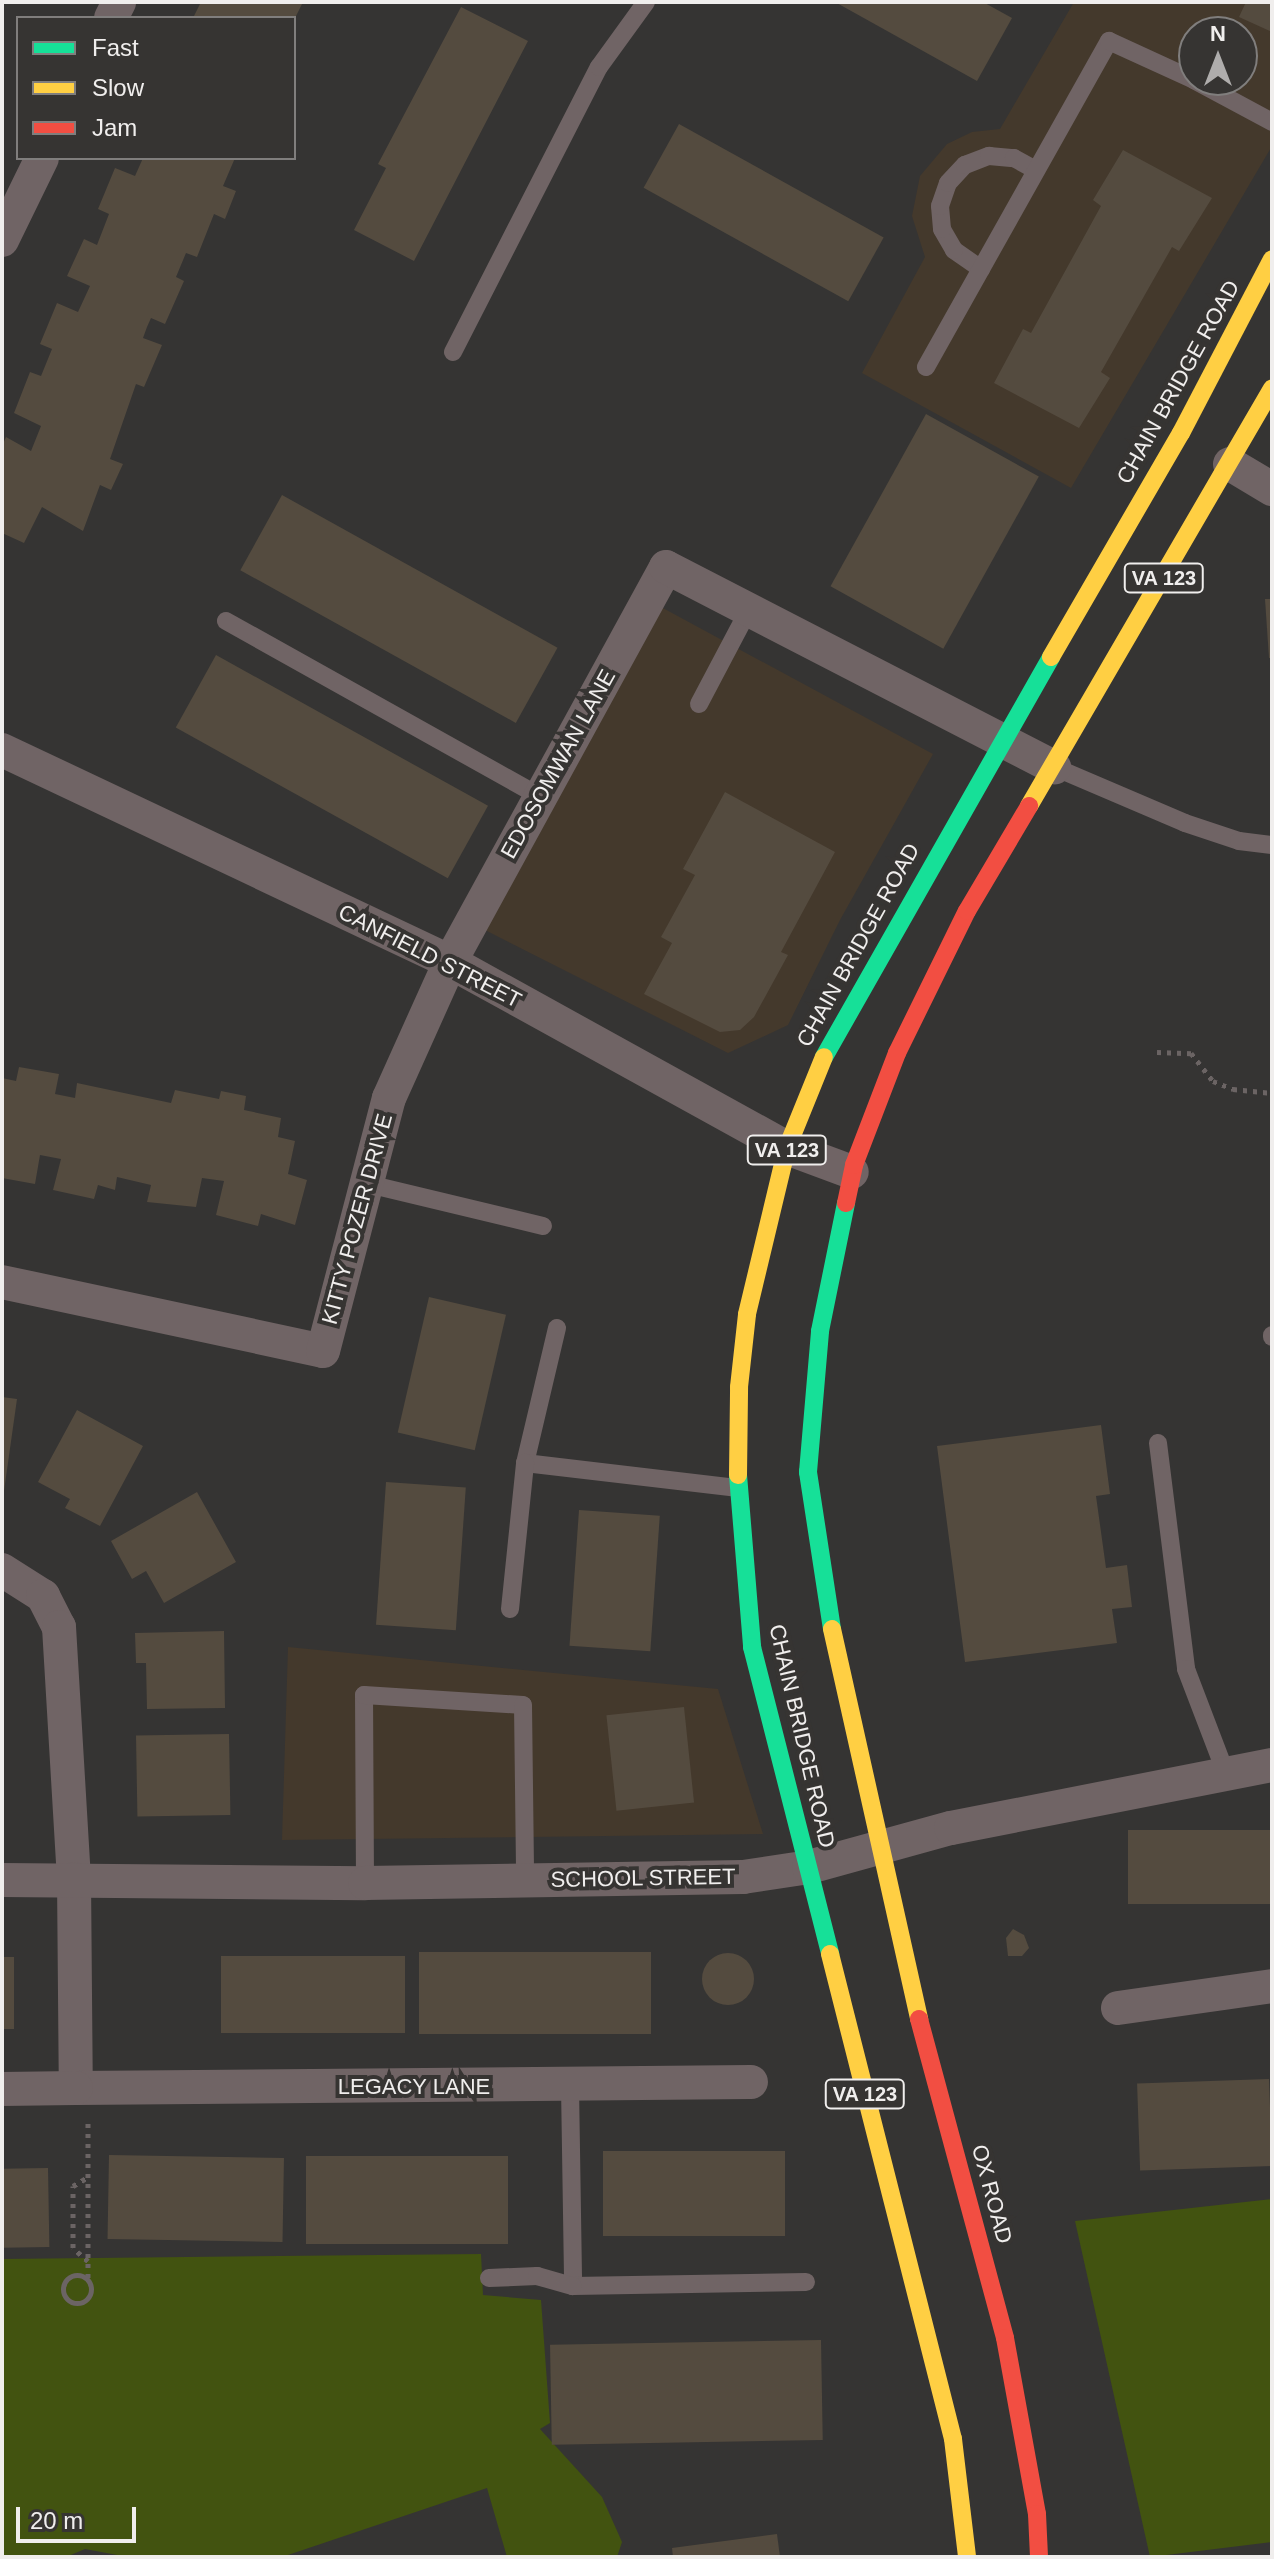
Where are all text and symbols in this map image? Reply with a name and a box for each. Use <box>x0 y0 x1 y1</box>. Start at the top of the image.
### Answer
legend <box>16 16 296 160</box>
north arrow <box>1178 16 1258 96</box>
text: N <box>1210 21 1226 46</box>
text: Fast <box>92 34 139 61</box>
text: Slow <box>92 74 144 101</box>
text: Jam <box>92 114 137 141</box>
street label: CHAIN BRIDGE ROAD <box>1111 276 1245 488</box>
road number: VA 123 <box>1122 562 1206 594</box>
street label: EDOSOMWAN LANE <box>495 665 621 863</box>
street label: CHAIN BRIDGE ROAD <box>791 839 925 1051</box>
street label: CANFIELD STREET <box>334 898 526 1014</box>
street label: KITTY POZER DRIVE <box>316 1110 398 1328</box>
road number: VA 123 <box>745 1134 829 1166</box>
street label: CHAIN BRIDGE ROAD <box>763 1622 841 1850</box>
street label: SCHOOL STREET <box>550 1863 736 1893</box>
street label: LEGACY LANE <box>338 2074 490 2100</box>
road number: VA 123 <box>823 2078 907 2110</box>
street label: OX ROAD <box>966 2142 1018 2246</box>
scale bar <box>20 2491 140 2541</box>
text: 20 m <box>30 2507 83 2534</box>

